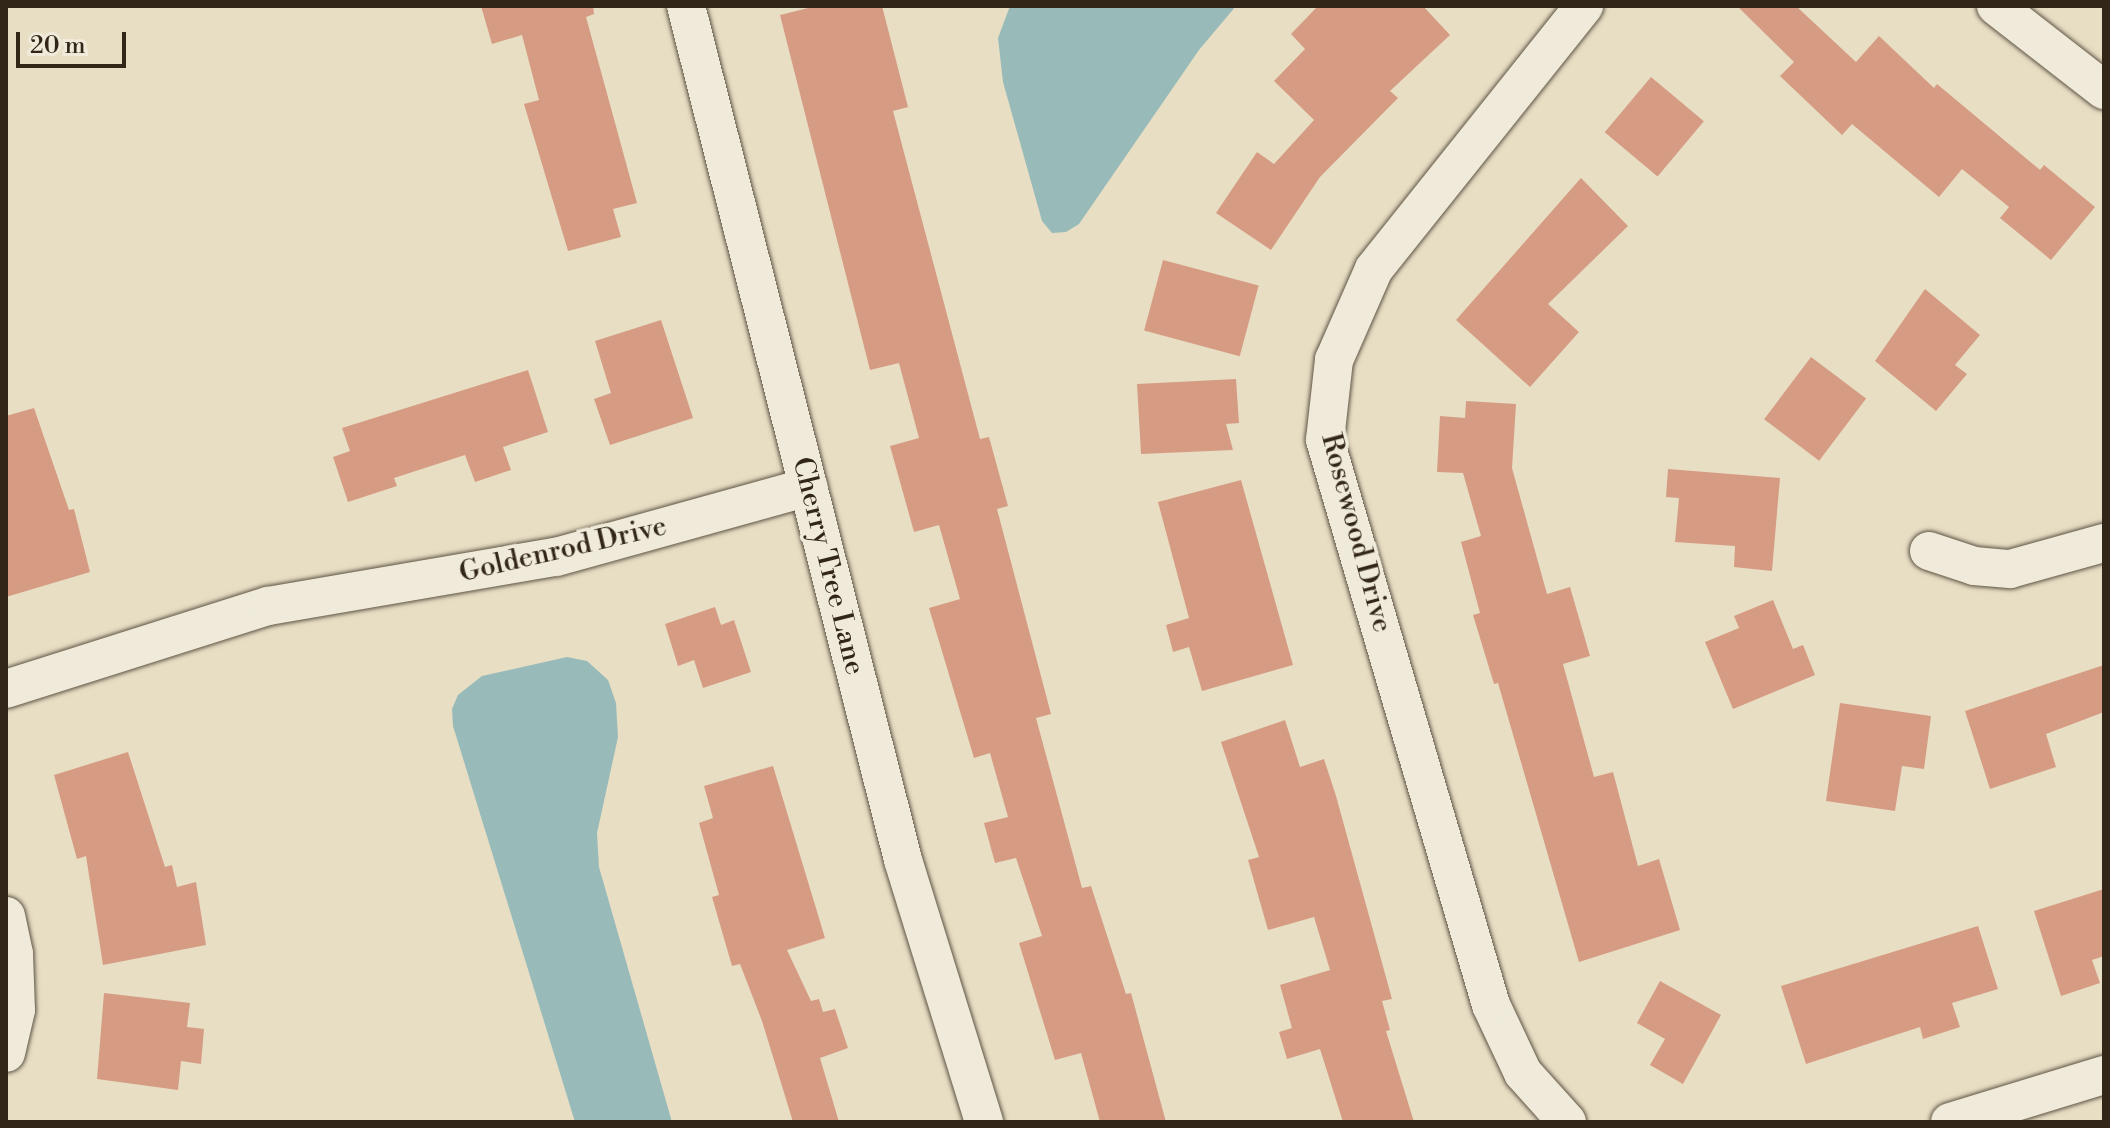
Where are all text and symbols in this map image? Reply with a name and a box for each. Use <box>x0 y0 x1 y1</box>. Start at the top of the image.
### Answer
scale bar <box>20 16 130 66</box>
text: 20 m <box>30 31 86 61</box>
street label: Rosewood Drive <box>1313 430 1399 636</box>
street label: Cherry Tree Lane <box>785 454 871 678</box>
street label: Goldenrod Drive <box>456 510 670 590</box>

